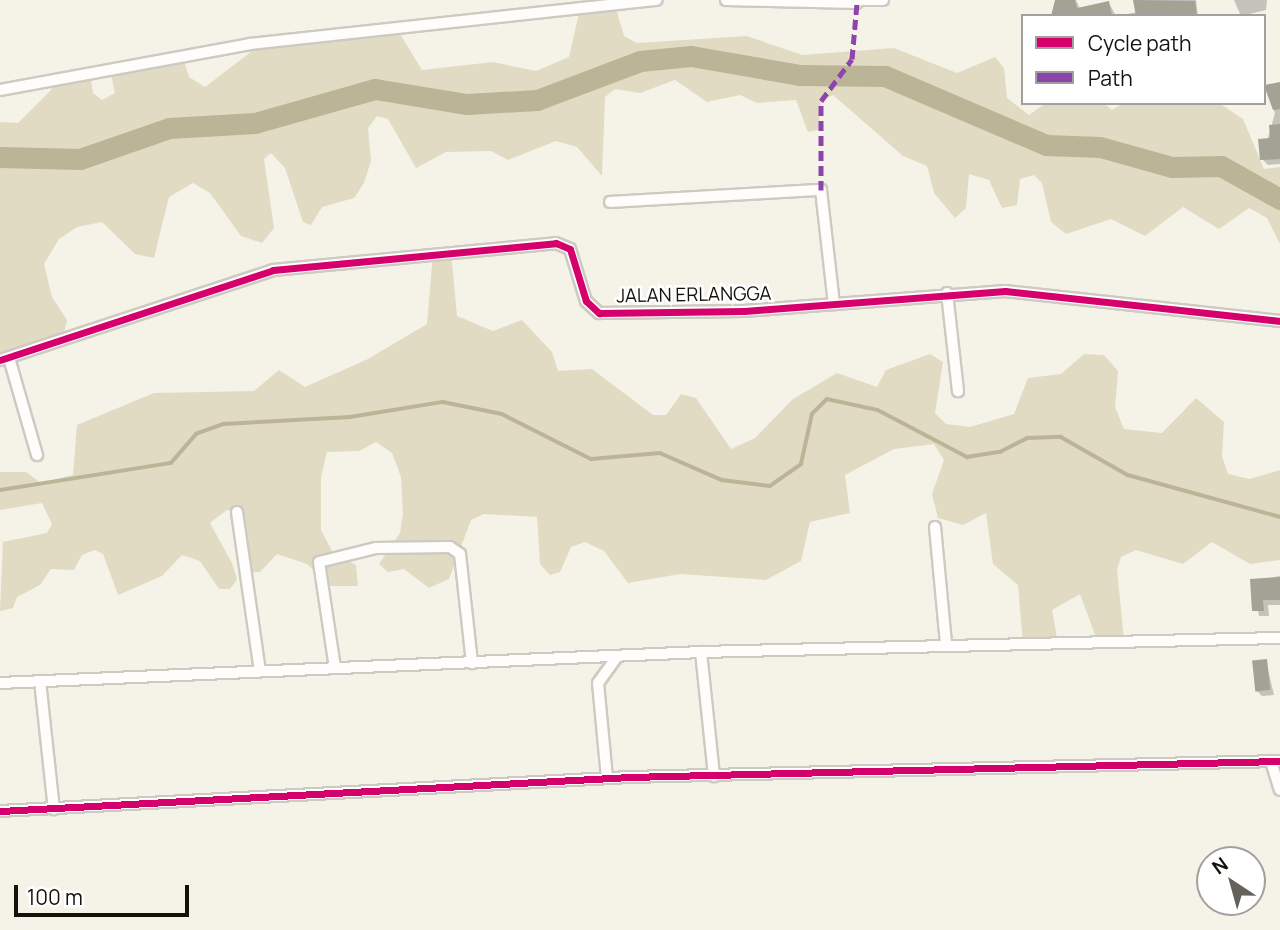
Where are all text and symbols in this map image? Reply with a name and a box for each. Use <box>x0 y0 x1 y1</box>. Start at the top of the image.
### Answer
legend <box>1021 14 1266 105</box>
text: Cycle path <box>1088 29 1191 57</box>
text: Path <box>1088 64 1133 92</box>
street label: JALAN ERLANGGA <box>616 282 772 308</box>
north arrow <box>1196 846 1266 916</box>
text: N <box>1207 851 1233 880</box>
scale bar <box>18 870 192 914</box>
text: 100 m <box>27 883 83 911</box>

